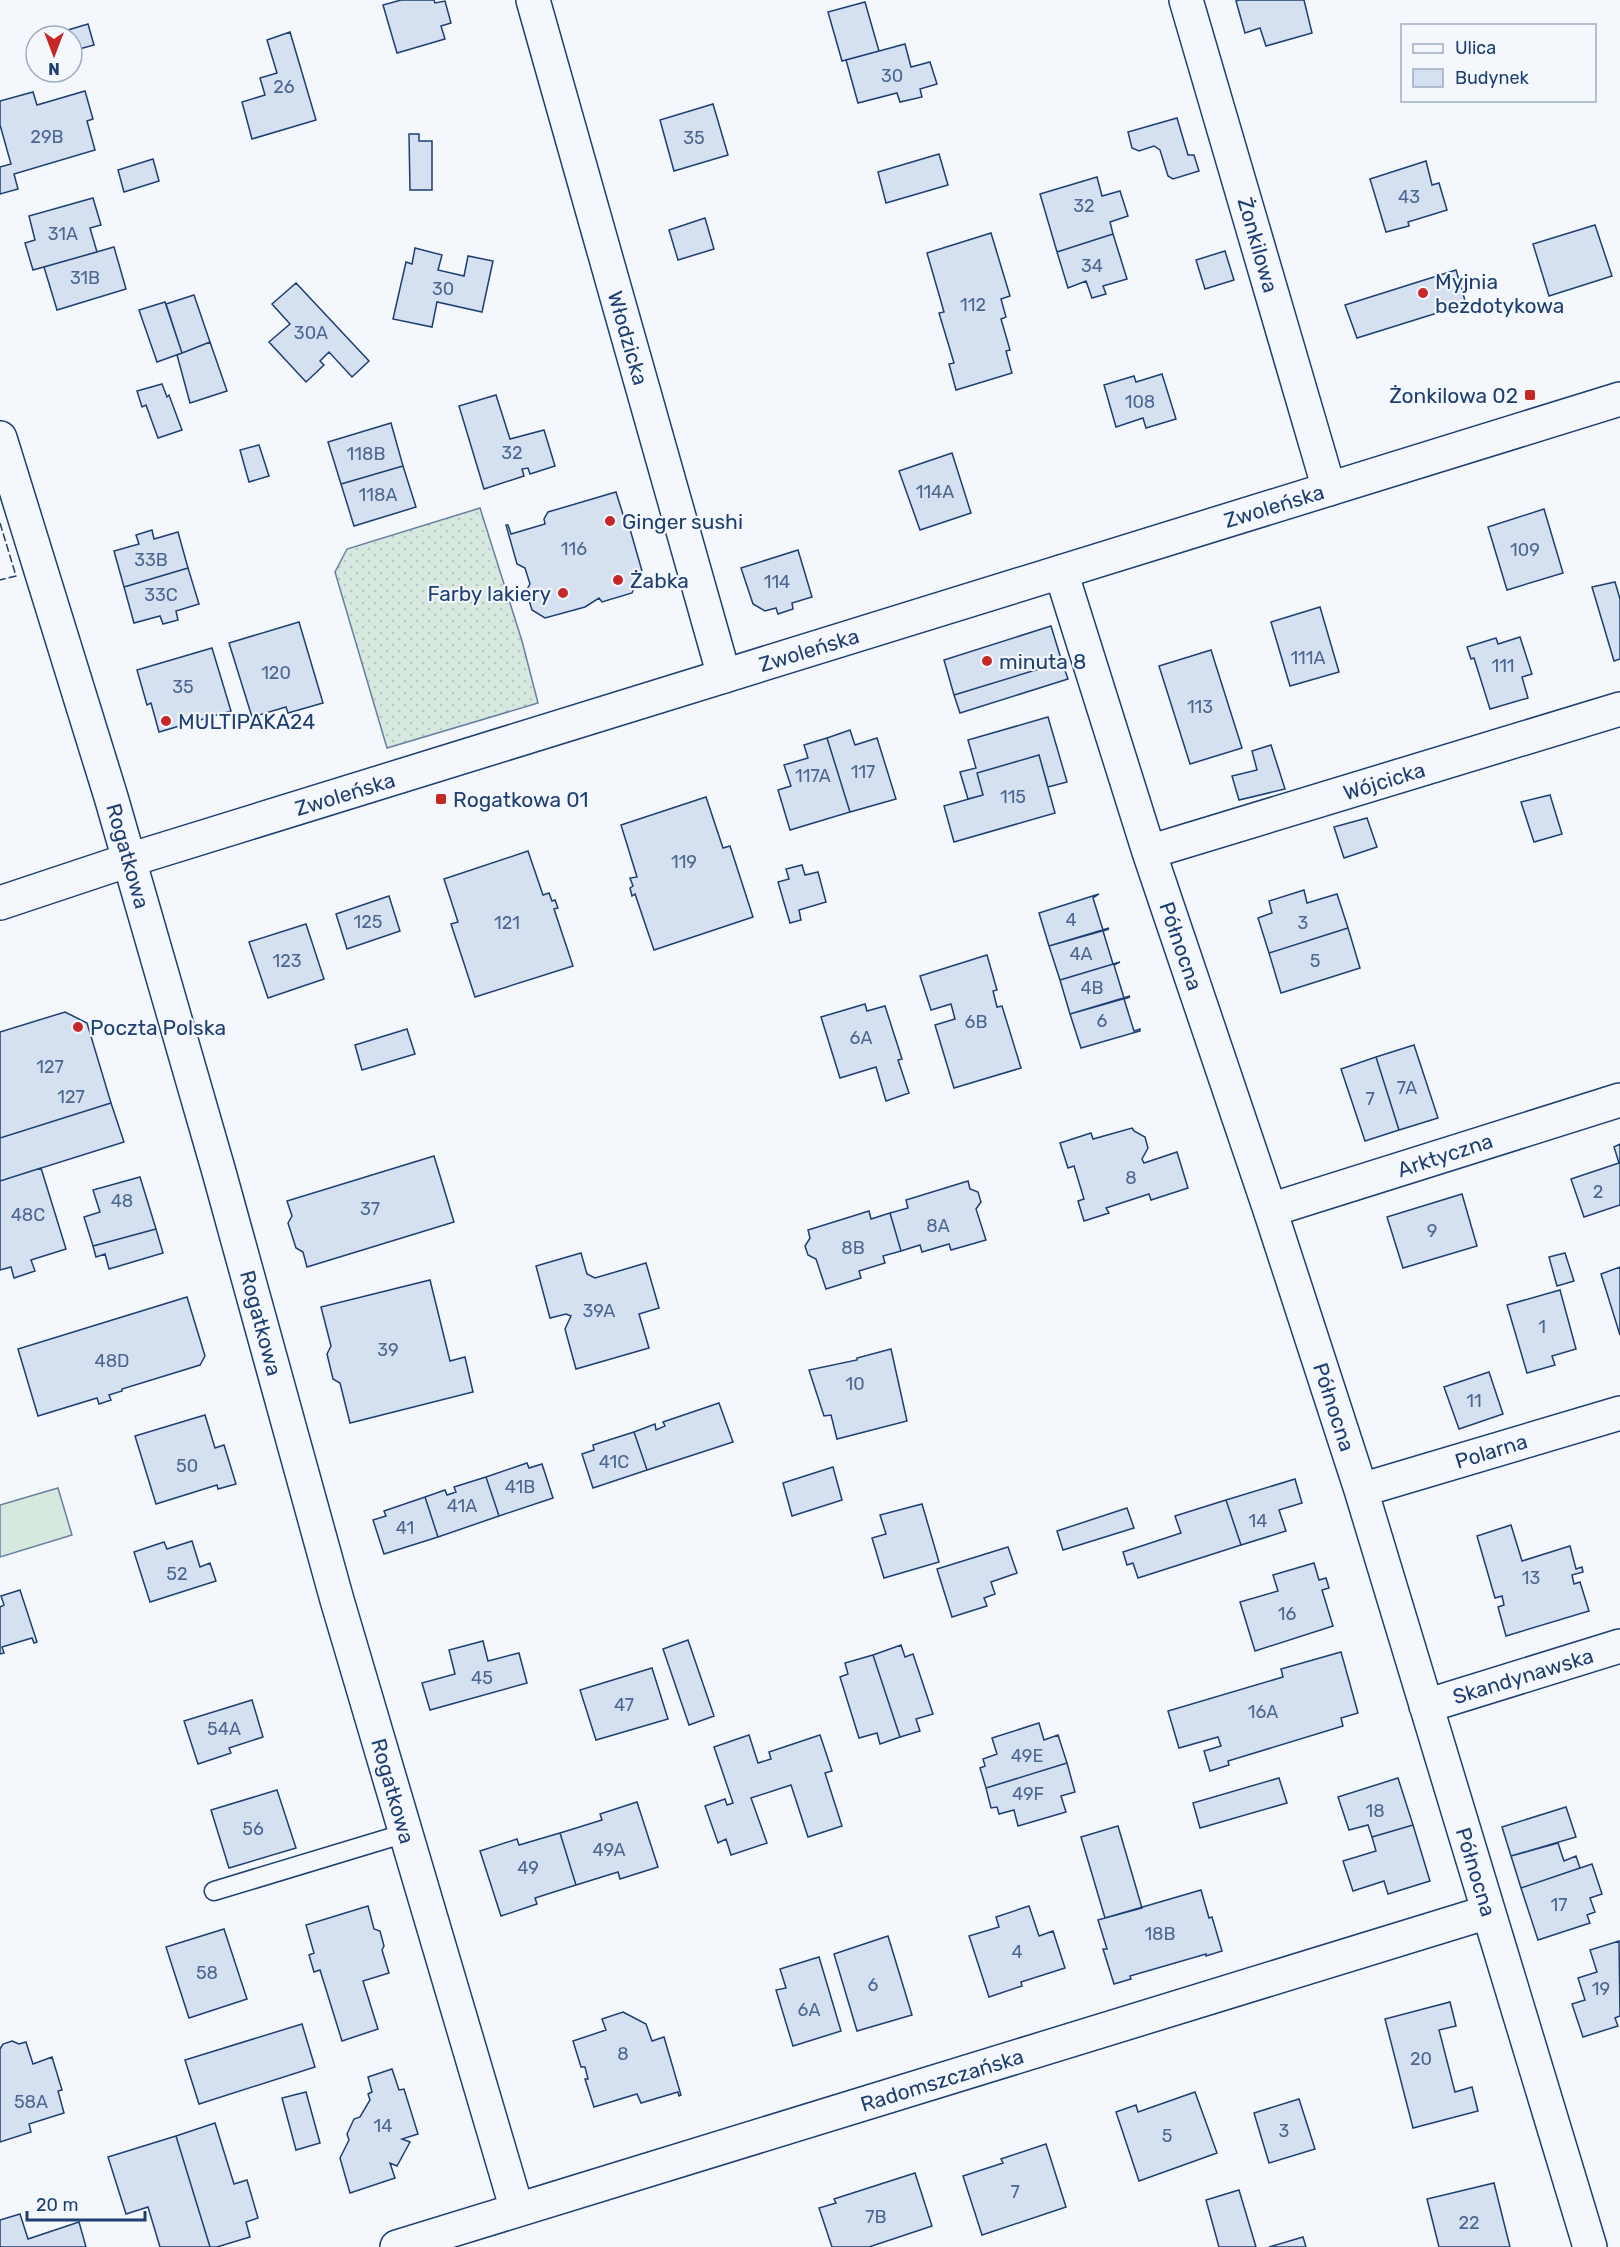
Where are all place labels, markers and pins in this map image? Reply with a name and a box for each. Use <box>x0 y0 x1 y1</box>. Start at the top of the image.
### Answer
place label: Myjnia bezdotykowa <box>1435 269 1564 318</box>
marker: Myjnia bezdotykowa <box>1416 286 1430 300</box>
place label: Żonkilowa 02 <box>1389 383 1518 408</box>
marker: Żonkilowa 02 <box>1523 388 1537 402</box>
place label: Ginger sushi <box>622 509 743 534</box>
marker: Ginger sushi <box>603 514 617 528</box>
place label: Żabka <box>630 568 689 593</box>
marker: Żabka <box>611 573 625 587</box>
place label: Farby lakiery <box>428 581 551 606</box>
marker: Farby lakiery <box>556 586 570 600</box>
place label: minuta 8 <box>999 649 1086 674</box>
marker: minuta 8 <box>980 654 994 668</box>
place label: MULTIPAKA24 <box>178 709 315 734</box>
marker: MULTIPAKA24 <box>159 714 173 728</box>
place label: Rogatkowa 01 <box>453 787 589 812</box>
marker: Rogatkowa 01 <box>434 792 448 806</box>
place label: Poczta Polska <box>90 1015 226 1040</box>
marker: Poczta Polska <box>71 1020 85 1034</box>

